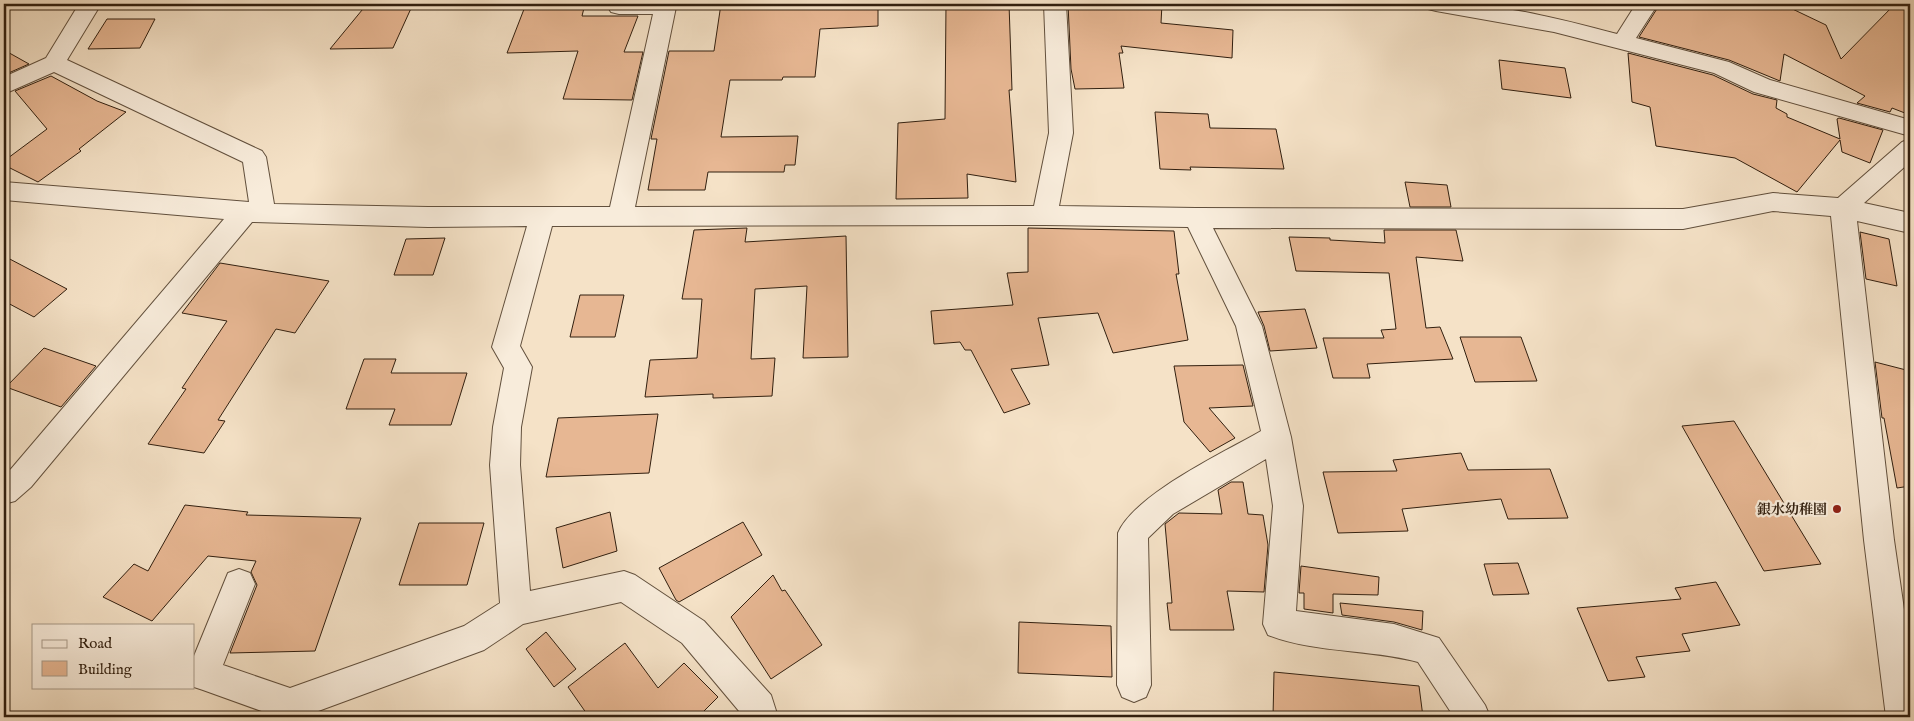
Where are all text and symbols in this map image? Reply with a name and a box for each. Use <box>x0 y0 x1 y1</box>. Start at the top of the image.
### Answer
place label: 銀水幼稚園 <box>1757 501 1827 519</box>
marker: 銀水幼稚園 <box>1831 503 1843 515</box>
legend <box>32 624 195 688</box>
text: Road <box>78 634 113 653</box>
text: Building <box>78 660 133 679</box>

